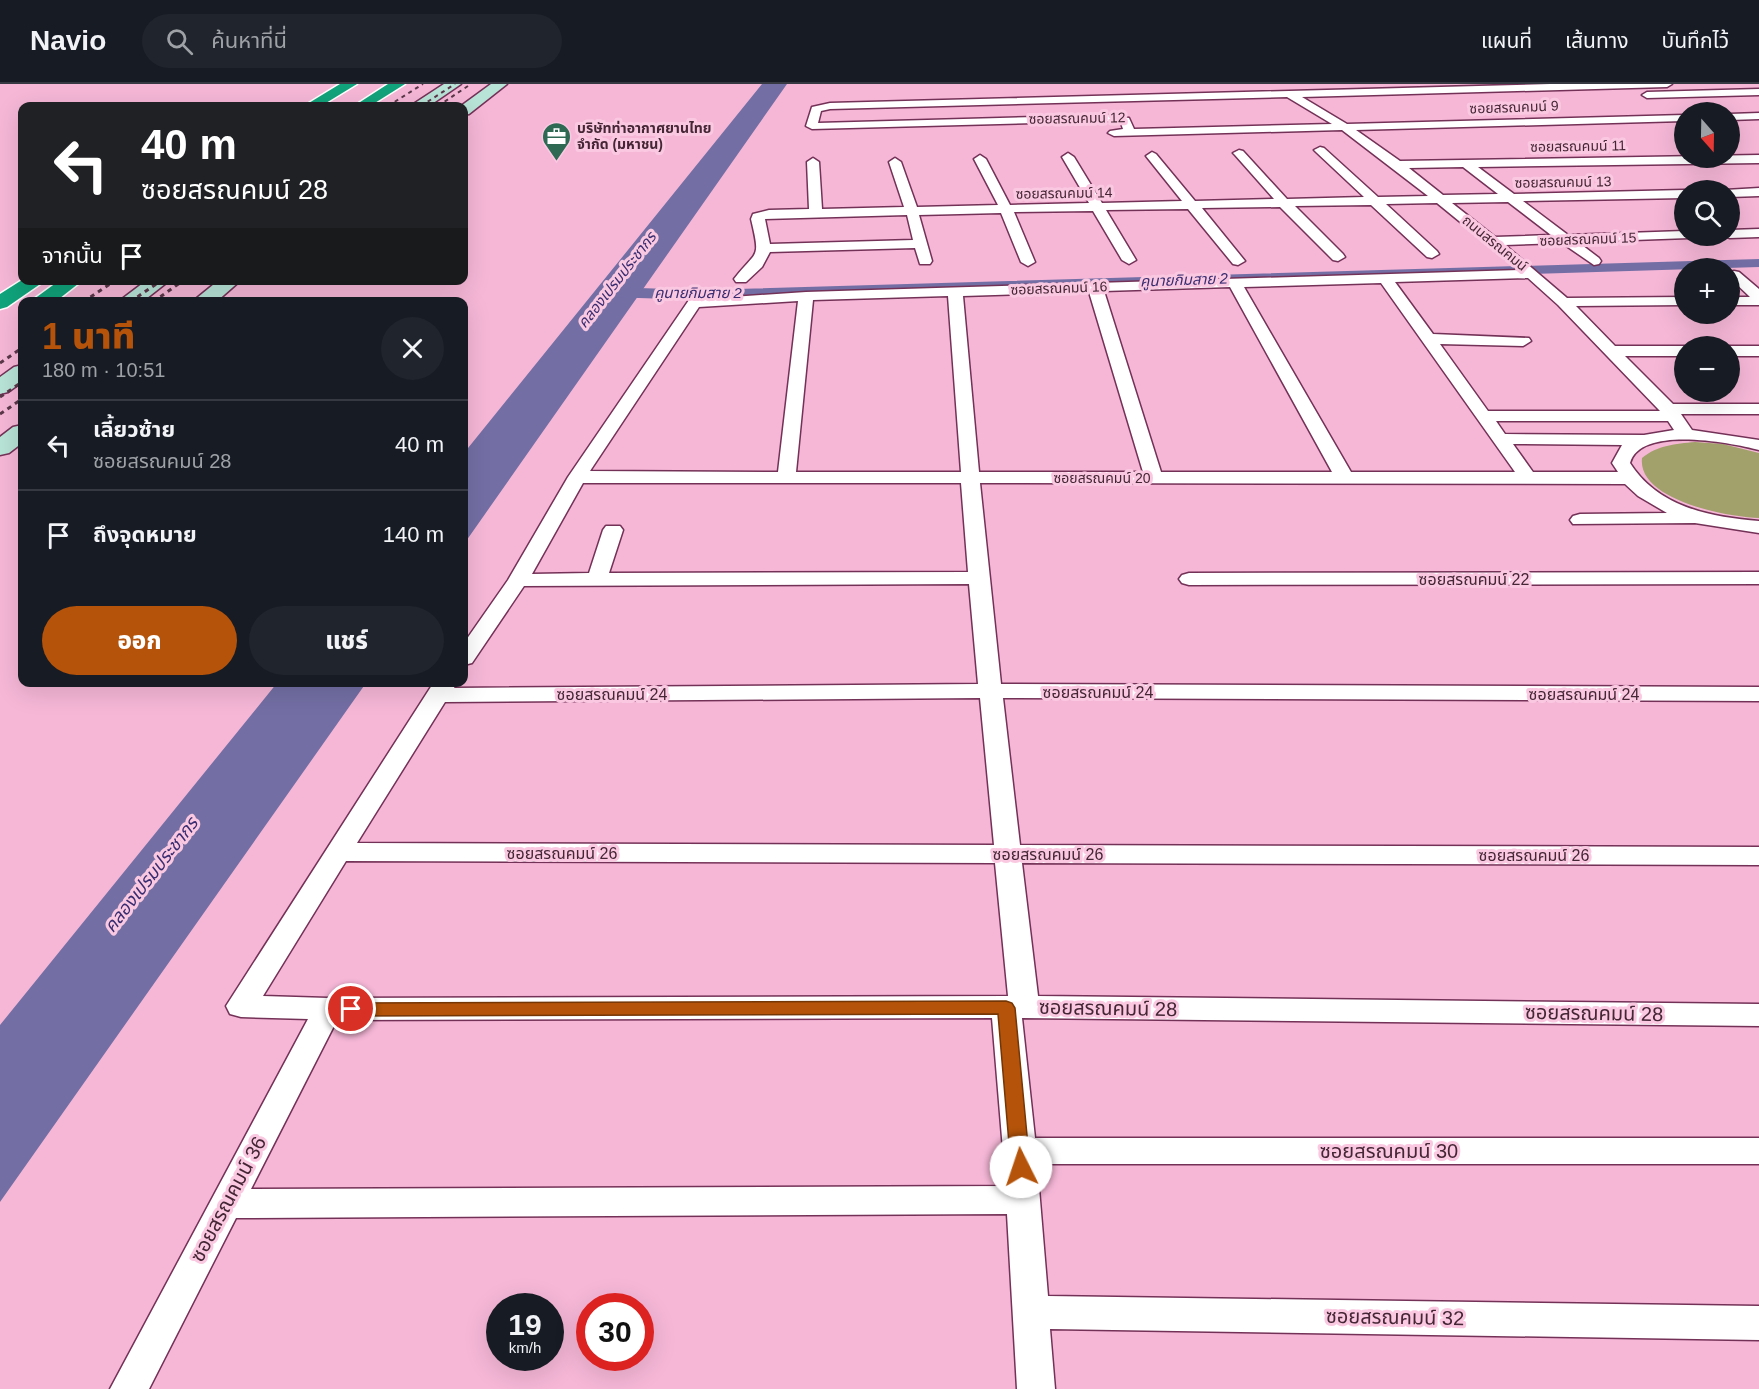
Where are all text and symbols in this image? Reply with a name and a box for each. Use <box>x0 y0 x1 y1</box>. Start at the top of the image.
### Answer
search box <box>142 14 562 68</box>
text: Navio <box>30 25 106 56</box>
icon: search <box>163 25 196 58</box>
text: ค้นหาที่นี่ <box>211 28 287 53</box>
text: แผนที่ <box>1481 29 1532 52</box>
text: เส้นทาง <box>1565 29 1629 52</box>
text: บันทึกไว้ <box>1662 29 1729 52</box>
street label: ซอยสรณคมน์ 9 <box>1469 97 1559 117</box>
north arrow <box>1674 102 1740 168</box>
map controls <box>1674 102 1740 402</box>
street label: ซอยสรณคมน์ 12 <box>1028 109 1126 127</box>
office icon: บริษัทท่าอากาศยานไทย จำกัด (มหาชน) <box>540 120 572 162</box>
place label: บริษัทท่าอากาศยานไทย จำกัด (มหาชน) <box>577 120 712 152</box>
text: 40 m <box>141 121 237 168</box>
icon: left <box>42 126 120 204</box>
street label: ซอยสรณคมน์ 11 <box>1530 137 1626 155</box>
street label: ซอยสรณคมน์ 13 <box>1514 173 1612 191</box>
text: ซอยสรณคมน์ 28 <box>141 175 328 205</box>
button: search <box>1674 180 1740 246</box>
street label: ซอยสรณคมน์ 14 <box>1015 184 1113 202</box>
street label: ถนนสรณคมน์ <box>1459 212 1531 274</box>
water label: คลองเปรมประชากร <box>574 227 660 331</box>
street label: ซอยสรณคมน์ 15 <box>1539 229 1637 249</box>
icon: arrive <box>115 240 148 273</box>
text: จากนั้น <box>42 243 103 268</box>
button: + <box>1674 258 1740 324</box>
water label: คูนายกิมสาย 2 <box>1140 269 1229 291</box>
street label: ซอยสรณคมน์ 16 <box>1010 278 1108 298</box>
water label: คูนายกิมสาย 2 <box>654 284 743 302</box>
text: 1 นาที <box>42 316 135 357</box>
button: close <box>381 317 444 380</box>
button: − <box>1674 336 1740 402</box>
text: 180 m · 10:51 <box>42 359 165 381</box>
text: เลี้ยวซ้าย <box>93 417 175 442</box>
icon: left <box>42 429 75 462</box>
text: 40 m <box>395 432 444 457</box>
text: ซอยสรณคมน์ 28 <box>93 450 231 472</box>
street label: ซอยสรณคมน์ 20 <box>1054 470 1151 486</box>
icon: arrive <box>42 519 75 552</box>
text: ถึงจุดหมาย <box>93 522 197 547</box>
text: 140 m <box>383 522 444 547</box>
street label: ซอยสรณคมน์ 22 <box>1419 571 1529 588</box>
button: ออก <box>42 606 237 675</box>
button: แชร์ <box>249 606 444 675</box>
street label: ซอยสรณคมน์ 24 <box>1043 684 1153 701</box>
street label: ซอยสรณคมน์ 24 <box>557 686 667 703</box>
street label: ซอยสรณคมน์ 24 <box>1529 686 1639 703</box>
water label: คลองเปรมประชากร <box>100 813 203 936</box>
street label: ซอยสรณคมน์ 26 <box>507 845 617 862</box>
street label: ซอยสรณคมน์ 26 <box>993 846 1103 863</box>
street label: ซอยสรณคมน์ 26 <box>1479 847 1589 864</box>
pin <box>325 983 376 1034</box>
icon: arrive <box>334 992 367 1025</box>
street label: ซอยสรณคมน์ 28 <box>1039 996 1177 1020</box>
street label: ซอยสรณคมน์ 28 <box>1525 1001 1663 1025</box>
street label: ซอยสรณคมน์ 36 <box>186 1133 270 1265</box>
position arrow <box>989 1135 1053 1199</box>
street label: ซอยสรณคมน์ 30 <box>1320 1140 1458 1162</box>
speed limit sign: 30 <box>576 1293 654 1371</box>
street label: ซอยสรณคมน์ 32 <box>1326 1305 1464 1329</box>
text: 19 <box>508 1308 542 1341</box>
text: km/h <box>509 1339 541 1356</box>

